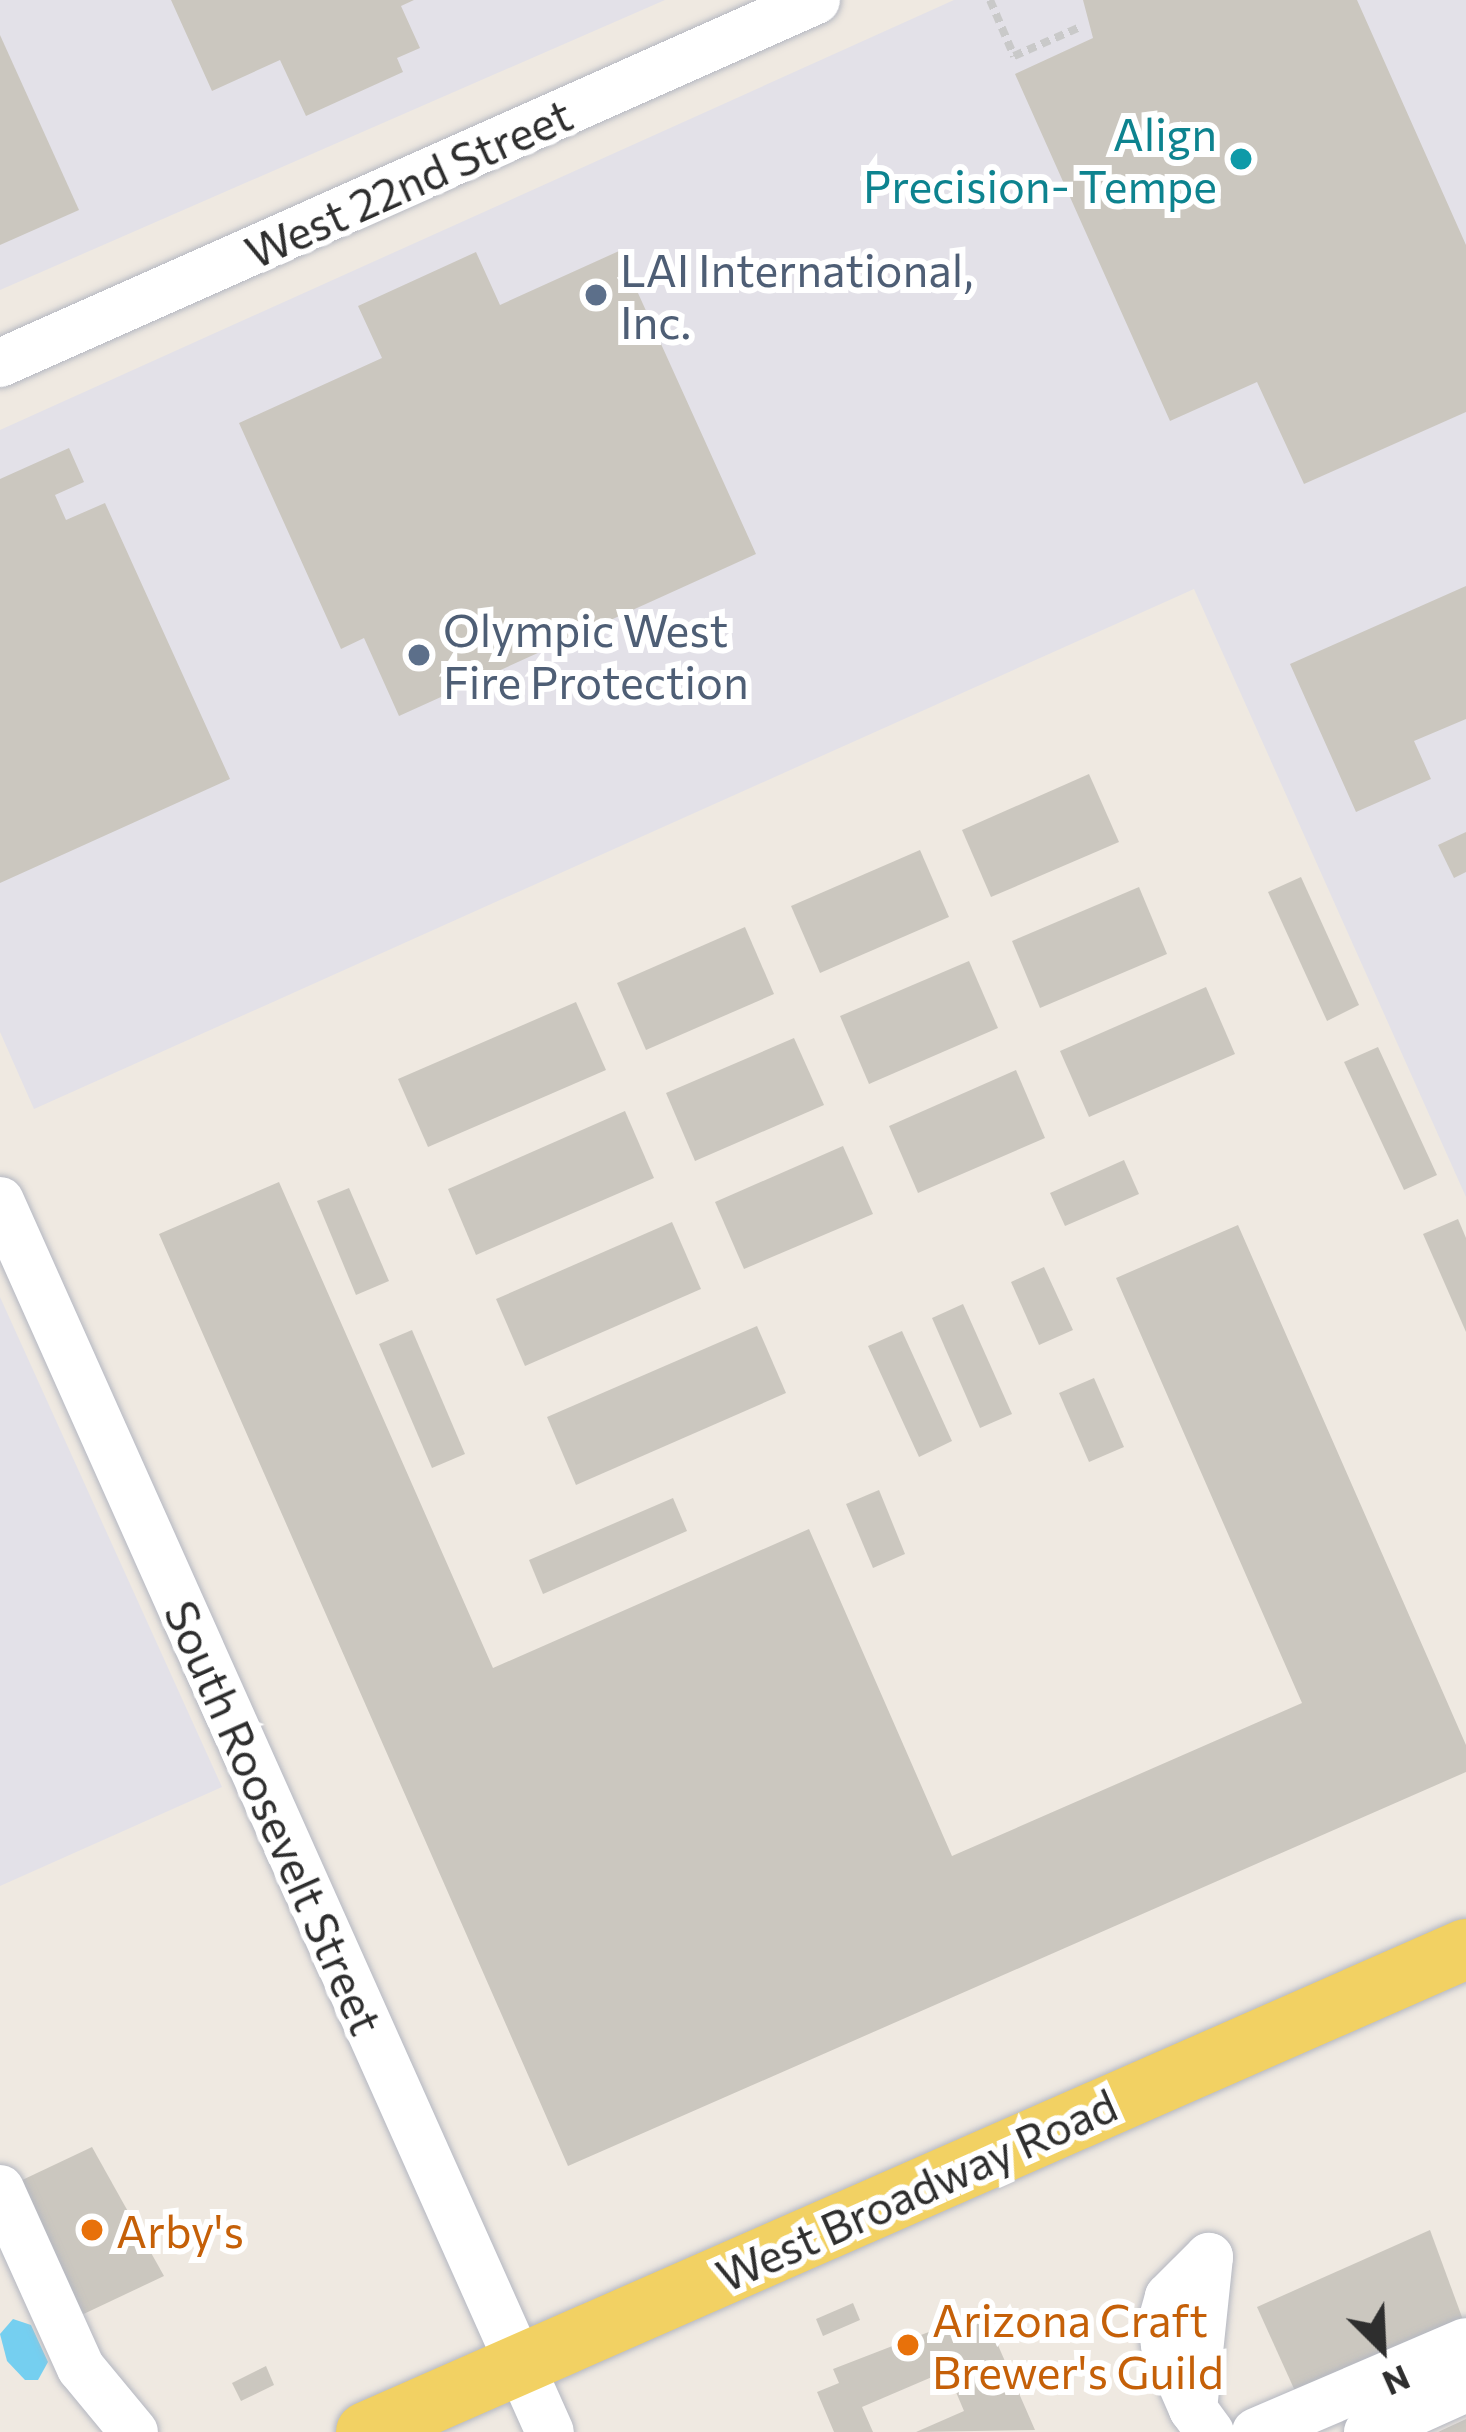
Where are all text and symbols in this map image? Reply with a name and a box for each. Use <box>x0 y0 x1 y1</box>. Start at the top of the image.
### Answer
street label: West 22nd Street <box>237 86 579 278</box>
place label: Align Precision- Tempe <box>863 106 1217 212</box>
marker: Align Precision- Tempe <box>1228 146 1254 172</box>
place label: LAI International, Inc. <box>620 242 974 348</box>
marker: LAI International, Inc. <box>583 282 609 308</box>
place label: Olympic West Fire Protection <box>443 602 749 708</box>
marker: Olympic West Fire Protection <box>406 642 432 668</box>
street label: South Roosevelt Street <box>155 1592 395 2042</box>
street label: West Broadway Road <box>708 2076 1124 2302</box>
place label: Arby's <box>116 2203 244 2257</box>
marker: Arby's <box>79 2217 105 2243</box>
north arrow <box>1322 2288 1442 2408</box>
place label: Arizona Craft Brewer's Guild <box>932 2292 1224 2398</box>
marker: Arizona Craft Brewer's Guild <box>895 2332 921 2358</box>
text: N <box>1377 2358 1416 2405</box>

